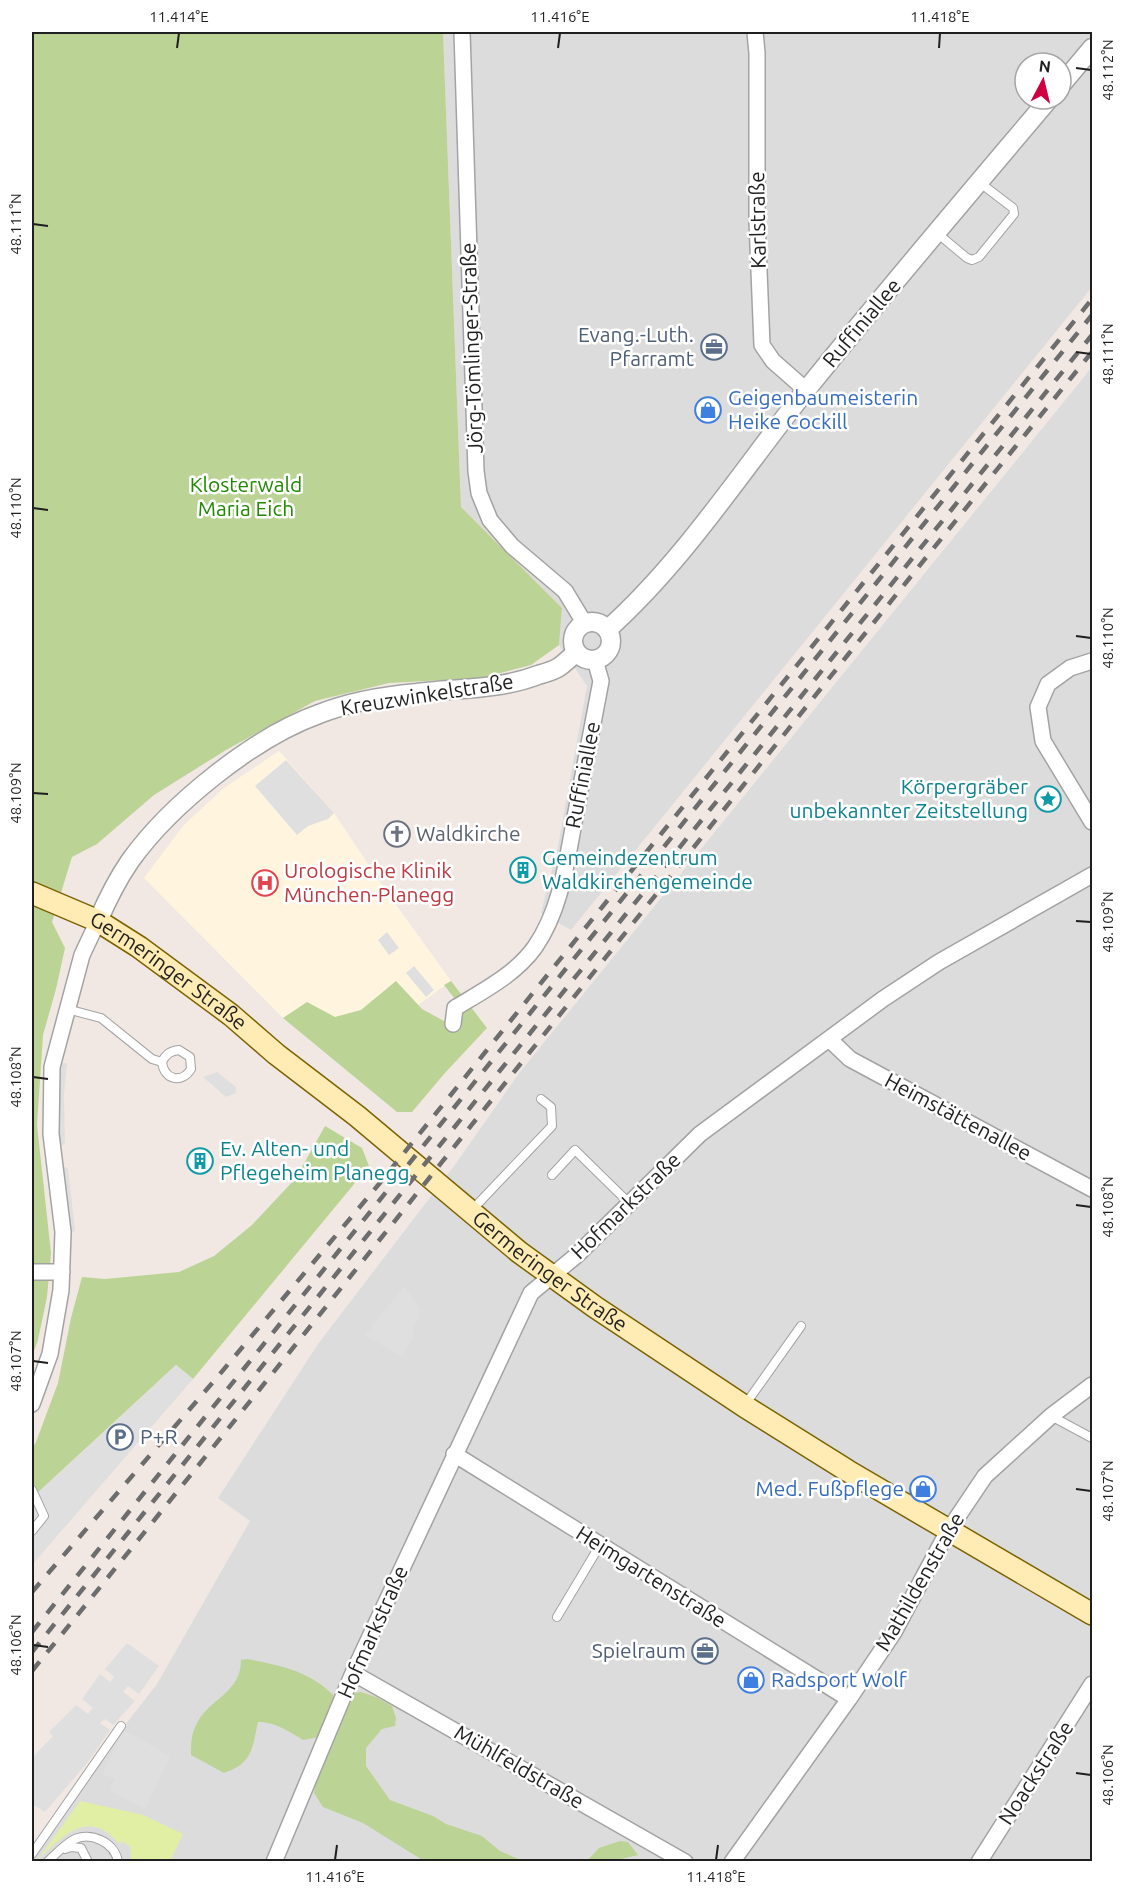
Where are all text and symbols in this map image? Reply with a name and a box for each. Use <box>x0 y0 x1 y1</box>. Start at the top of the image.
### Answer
text: 11.414°E <box>149 8 209 25</box>
text: 11.416°E <box>530 8 590 25</box>
text: 11.418°E <box>910 8 970 25</box>
text: 48.112°N <box>1099 39 1116 101</box>
north arrow <box>1013 51 1073 111</box>
text: N <box>1038 56 1052 76</box>
street label: Karlstraße <box>744 171 770 269</box>
text: 48.111°N <box>7 193 24 255</box>
street label: Jörg-Tömlinger-Straße <box>455 242 487 454</box>
street label: Ruffiniallee <box>817 273 905 372</box>
place label: Evang.-Luth. Pfarramt <box>578 322 694 370</box>
text: 48.111°N <box>1099 323 1116 385</box>
office icon: Evang.-Luth. Pfarramt <box>699 332 729 362</box>
place label: Geigenbaumeisterin Heike Cockill <box>728 385 918 433</box>
shop icon: Geigenbaumeisterin Heike Cockill <box>693 395 723 425</box>
park label: Klosterwald Maria Eich <box>190 472 302 520</box>
text: 48.110°N <box>7 477 24 539</box>
text: 48.110°N <box>1099 607 1116 669</box>
street label: Kreuzwinkelstraße <box>338 668 515 720</box>
street label: Ruffiniallee <box>560 719 604 830</box>
text: 48.109°N <box>7 762 24 824</box>
place label: Körpergräber unbekannter Zeitstellung <box>789 774 1028 822</box>
place icon: Körpergräber unbekannter Zeitstellung <box>1033 784 1063 814</box>
church icon: Waldkirche <box>382 819 412 849</box>
place label: Waldkirche <box>416 821 521 845</box>
place label: Gemeindezentrum Waldkirchengemeinde <box>542 845 753 893</box>
building icon: Gemeindezentrum Waldkirchengemeinde <box>508 855 538 885</box>
place label: Urologische Klinik München-Planegg <box>284 858 454 906</box>
hospital icon: Urologische Klinik München-Planegg <box>250 868 280 898</box>
text: 48.109°N <box>1099 891 1116 953</box>
street label: Germeringer Straße <box>87 906 252 1034</box>
text: 48.108°N <box>7 1046 24 1108</box>
street label: Heimstättenallee <box>881 1067 1036 1165</box>
place label: Ev. Alten- und Pflegeheim Planegg <box>220 1136 410 1184</box>
building icon: Ev. Alten- und Pflegeheim Planegg <box>185 1146 215 1176</box>
street label: Hofmarkstraße <box>566 1147 685 1263</box>
text: 48.108°N <box>1099 1176 1116 1238</box>
street label: Germeringer Straße <box>468 1205 632 1336</box>
text: 48.107°N <box>7 1330 24 1392</box>
parking icon: P+R <box>105 1422 135 1452</box>
place label: P+R <box>140 1424 178 1448</box>
text: 48.107°N <box>1099 1460 1116 1522</box>
shop icon: Med. Fußpflege <box>908 1474 938 1504</box>
place label: Med. Fußpflege <box>755 1476 904 1500</box>
street label: Mathildenstraße <box>870 1508 969 1655</box>
street label: Heimgartenstraße <box>572 1520 731 1632</box>
street label: Hofmarkstraße <box>332 1562 412 1702</box>
text: 48.106°N <box>7 1614 24 1676</box>
office icon: Spielraum <box>690 1636 720 1666</box>
place label: Spielraum <box>592 1638 686 1662</box>
shop icon: Radsport Wolf <box>736 1665 766 1695</box>
place label: Radsport Wolf <box>771 1667 908 1691</box>
street label: Noackstraße <box>993 1716 1078 1829</box>
street label: Mühlfeldstraße <box>451 1719 588 1813</box>
text: 48.106°N <box>1099 1744 1116 1806</box>
text: 11.416°E <box>305 1868 365 1885</box>
text: 11.418°E <box>686 1868 746 1885</box>

